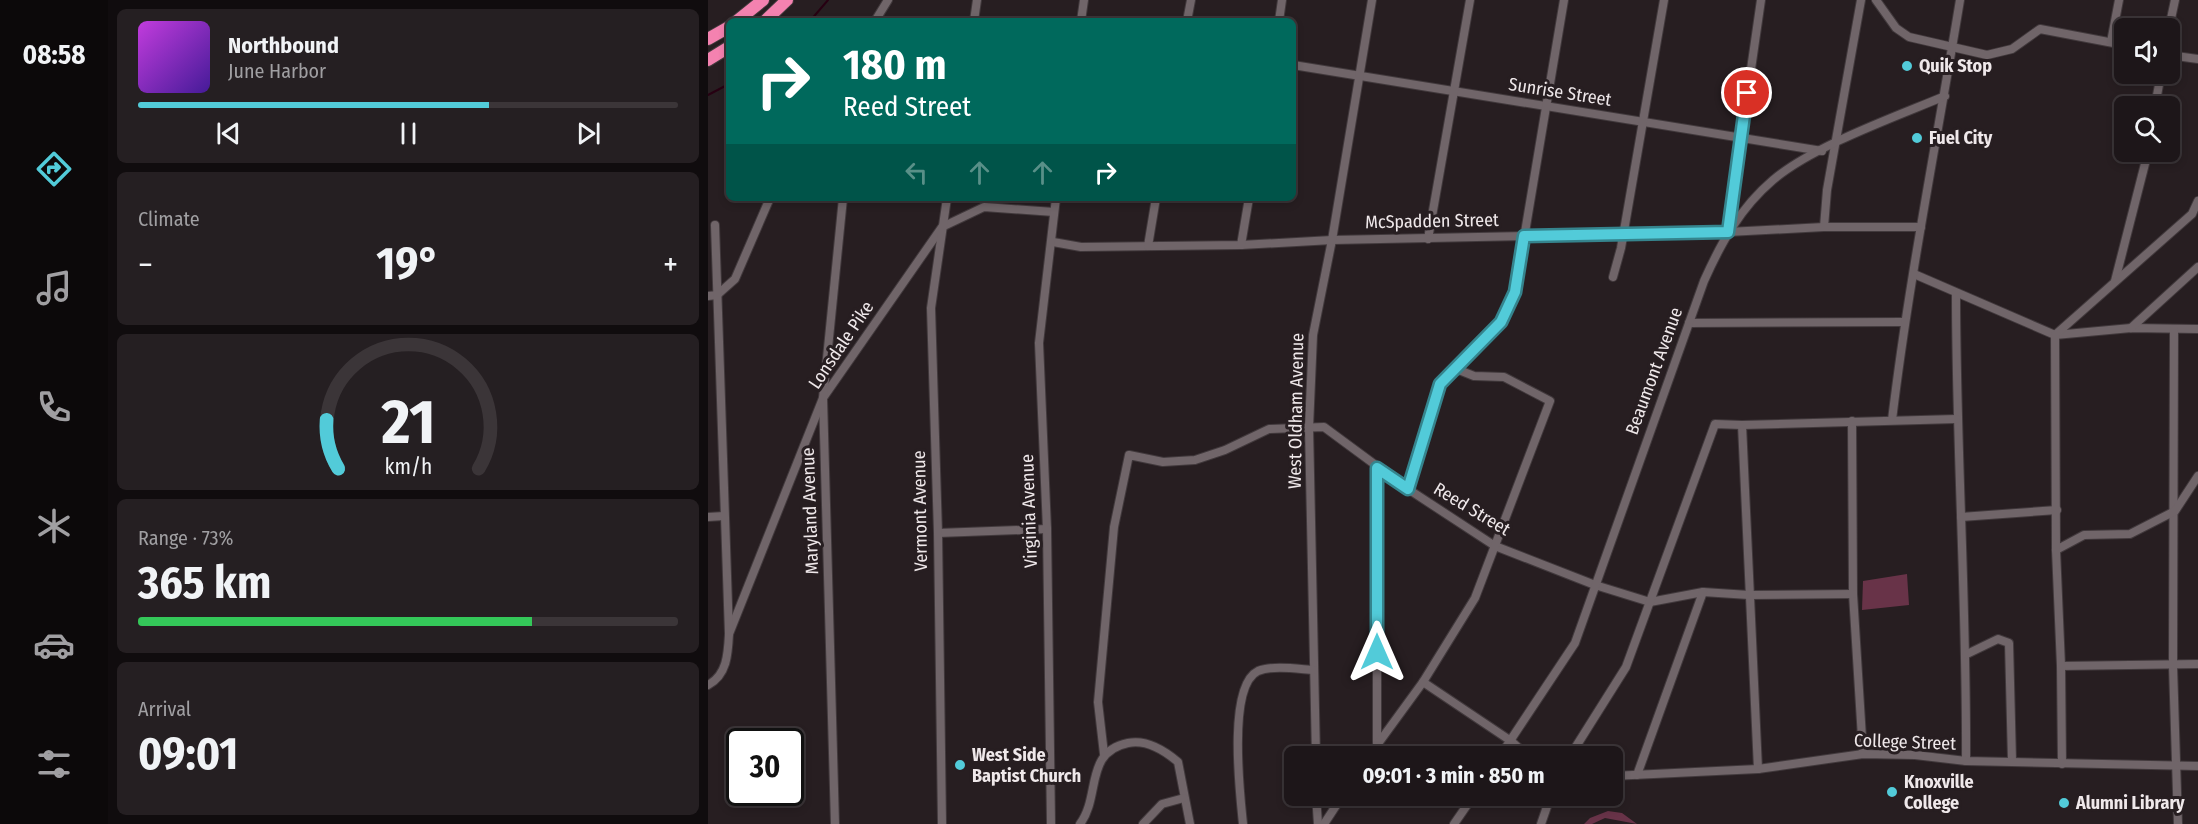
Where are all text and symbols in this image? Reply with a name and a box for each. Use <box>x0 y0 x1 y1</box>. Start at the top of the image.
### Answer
map controls <box>2114 18 2180 162</box>
button: sound <box>2114 18 2180 84</box>
text: Northbound <box>228 32 339 59</box>
text: 08:58 <box>23 39 85 71</box>
text: 180 m <box>843 40 947 90</box>
icon: right <box>744 42 822 120</box>
place label: Quik Stop <box>1919 55 1992 77</box>
text: June Harbor <box>228 59 326 83</box>
marker: Quik Stop <box>1900 59 1914 73</box>
pin <box>1721 67 1772 118</box>
street label: Sunrise Street <box>1507 73 1613 111</box>
icon: arrive <box>1730 76 1763 109</box>
text: Reed Street <box>843 91 971 123</box>
button: search <box>2114 96 2180 162</box>
icon: previous <box>212 117 245 150</box>
icon: pause <box>392 117 425 150</box>
icon: next <box>572 117 605 150</box>
place label: Fuel City <box>1929 127 1993 149</box>
marker: Fuel City <box>1910 131 1924 145</box>
icon: directions <box>33 148 75 190</box>
icon: left <box>900 156 933 189</box>
icon: ahead <box>963 156 996 189</box>
icon: ahead <box>1026 156 1059 189</box>
icon: right <box>1089 156 1122 189</box>
text: Climate <box>138 207 200 231</box>
street label: McSpadden Street <box>1365 209 1499 233</box>
text: 19° <box>376 237 440 291</box>
text: − <box>138 245 153 285</box>
text: + <box>663 245 678 285</box>
icon: music <box>33 267 75 309</box>
street label: Lonsdale Pike <box>804 297 879 393</box>
street label: Beaumont Avenue <box>1621 304 1687 438</box>
street label: West Oldham Avenue <box>1284 333 1308 489</box>
text: 21 <box>380 385 435 460</box>
icon: phone <box>33 386 75 428</box>
street label: Maryland Avenue <box>797 447 823 575</box>
street label: Vermont Avenue <box>908 450 932 572</box>
text: km/h <box>384 454 432 480</box>
street label: Virginia Avenue <box>1016 454 1042 568</box>
street label: Reed Street <box>1430 478 1514 540</box>
icon: climate <box>33 505 75 547</box>
text: Range · 73% <box>138 526 234 550</box>
text: 365 km <box>138 556 271 610</box>
position arrow <box>1345 620 1409 684</box>
icon: car <box>33 624 75 666</box>
text: Arrival <box>138 697 191 721</box>
text: 09:01 <box>138 727 238 781</box>
speed limit sign: 30 <box>726 728 804 806</box>
street label: College Street <box>1854 729 1957 755</box>
icon: filters <box>33 743 75 785</box>
place label: West Side Baptist Church <box>972 744 1081 787</box>
marker: West Side Baptist Church <box>953 758 967 772</box>
text: 09:01 · 3 min · 850 m <box>1362 762 1545 789</box>
place label: Knoxville College <box>1904 771 1974 814</box>
marker: Knoxville College <box>1885 785 1899 799</box>
place label: Alumni Library <box>2075 792 2185 814</box>
marker: Alumni Library <box>2057 796 2071 810</box>

